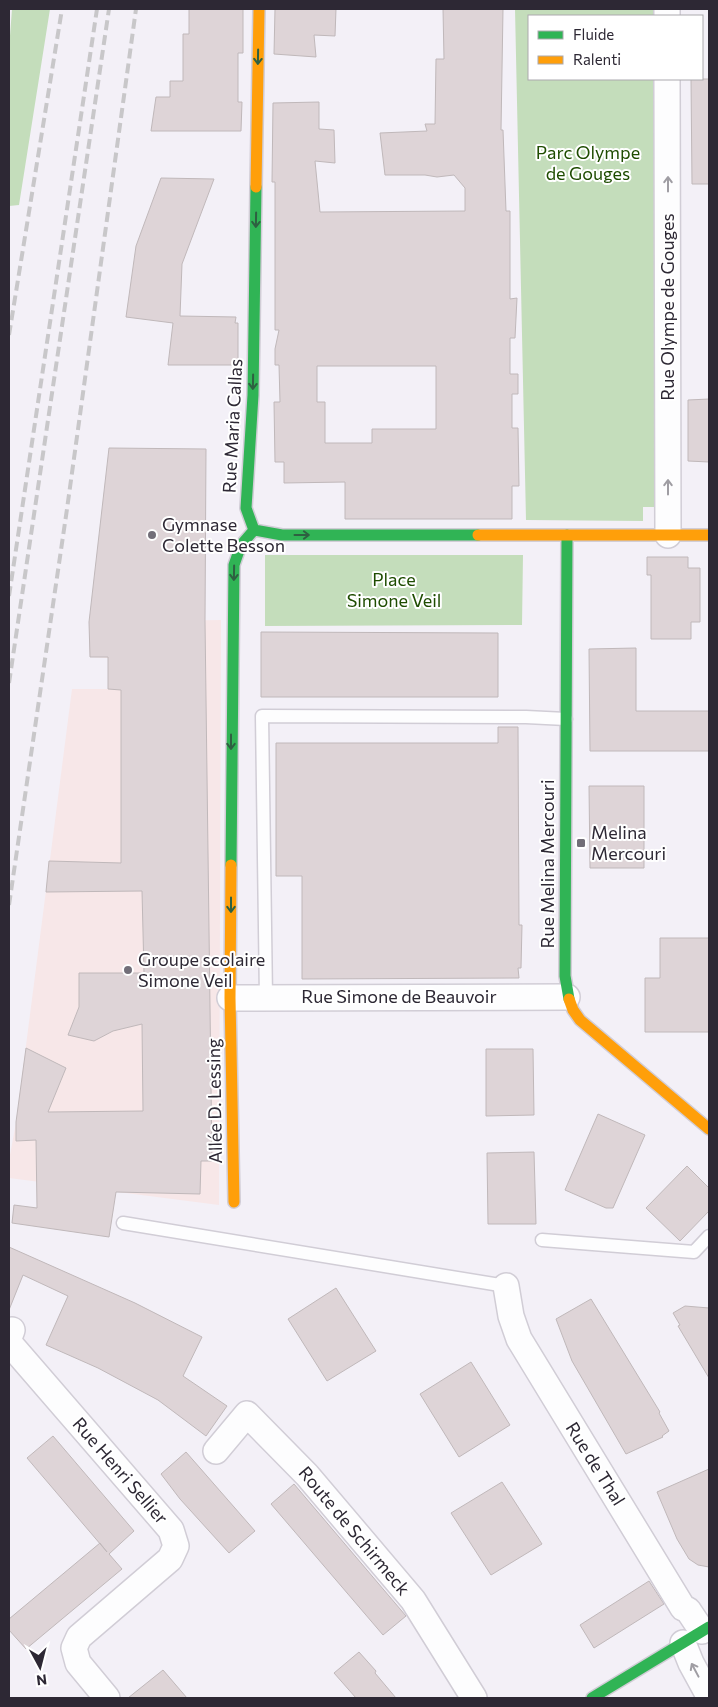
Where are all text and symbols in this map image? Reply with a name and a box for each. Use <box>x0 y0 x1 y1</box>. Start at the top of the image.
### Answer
legend <box>528 15 703 80</box>
text: Fluide <box>573 25 614 43</box>
one-way arrow <box>253 49 263 65</box>
text: Ralenti <box>573 50 621 68</box>
park label: Parc Olympe de Gouges <box>536 141 640 184</box>
one-way arrow <box>663 176 673 192</box>
one-way arrow <box>252 212 261 228</box>
street label: Rue Olympe de Gouges <box>656 213 678 401</box>
street label: Rue Maria Callas <box>217 358 247 494</box>
one-way arrow <box>248 374 258 390</box>
one-way arrow <box>663 479 673 495</box>
place label: Gymnase Colette Besson <box>162 513 285 556</box>
marker: Gymnase Colette Besson <box>146 529 158 541</box>
one-way arrow <box>293 530 309 540</box>
one-way arrow <box>229 564 239 580</box>
park label: Place Simone Veil <box>347 568 441 611</box>
one-way arrow <box>226 734 236 750</box>
street label: Rue Melina Mercouri <box>536 779 558 949</box>
place label: Melina Mercouri <box>591 821 666 864</box>
marker: Melina Mercouri <box>575 837 587 849</box>
one-way arrow <box>226 896 236 912</box>
place label: Groupe scolaire Simone Veil <box>138 948 265 991</box>
marker: Groupe scolaire Simone Veil <box>122 964 134 976</box>
street label: Rue Simone de Beauvoir <box>301 985 497 1007</box>
street label: Allée D. Lessing <box>202 1038 226 1164</box>
street label: Rue Henri Sellier <box>68 1413 173 1528</box>
street label: Rue de Thal <box>562 1418 630 1509</box>
street label: Route de Schirmeck <box>295 1462 415 1599</box>
north arrow <box>15 1642 65 1692</box>
one-way arrow <box>690 1662 700 1677</box>
text: N <box>35 1671 48 1689</box>

